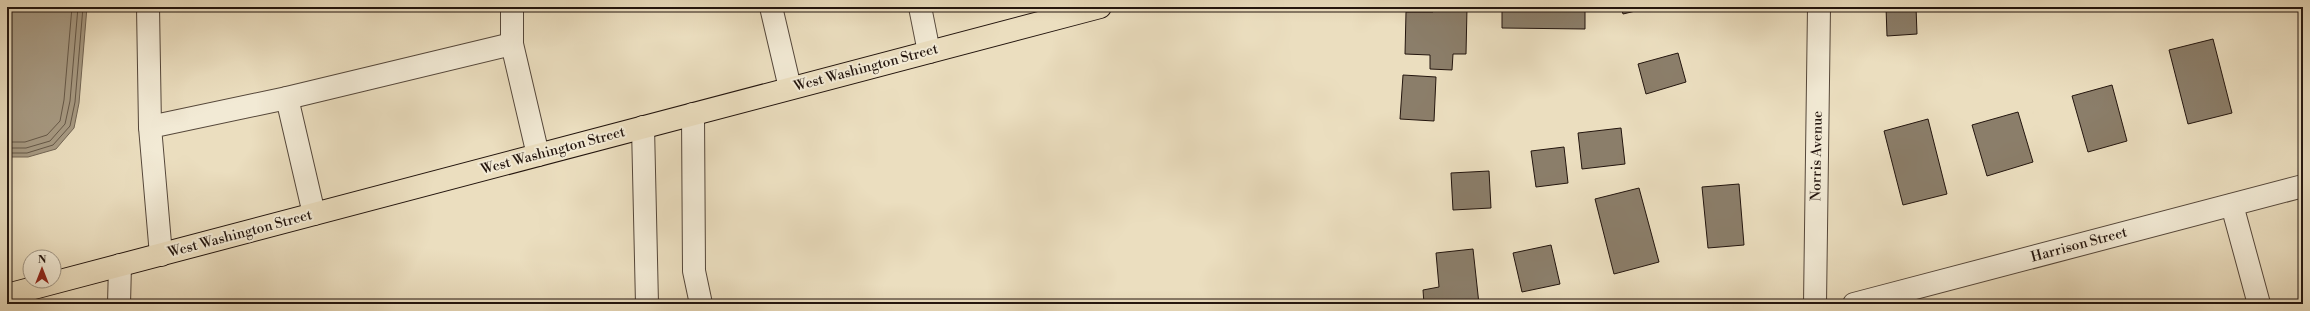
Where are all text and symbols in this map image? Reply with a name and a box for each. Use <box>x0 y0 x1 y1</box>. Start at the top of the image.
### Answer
street label: West Washington Street <box>791 40 940 96</box>
street label: Norris Avenue <box>1807 111 1827 201</box>
street label: West Washington Street <box>478 123 627 179</box>
street label: West Washington Street <box>165 206 314 262</box>
street label: Harrison Street <box>2029 224 2129 266</box>
north arrow <box>22 249 62 289</box>
text: N <box>38 253 47 267</box>

